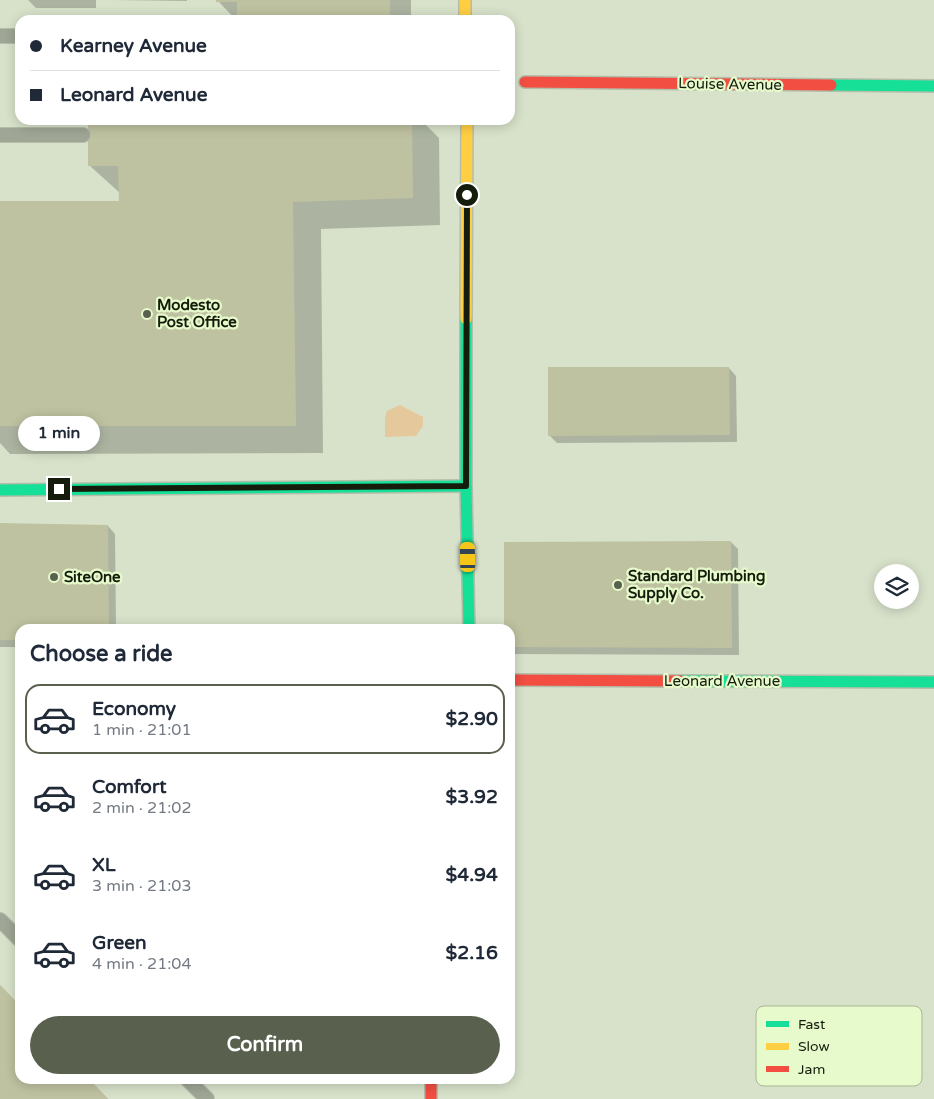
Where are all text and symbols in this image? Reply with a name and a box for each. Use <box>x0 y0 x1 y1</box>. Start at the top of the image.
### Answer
text: Kearney Avenue <box>60 35 207 57</box>
street label: Louise Avenue <box>678 74 782 94</box>
text: Leonard Avenue <box>60 84 207 106</box>
route start <box>456 184 478 206</box>
place label: Modesto Post Office <box>157 296 237 331</box>
marker: Modesto Post Office <box>141 308 153 320</box>
callout: 1 min <box>18 416 100 452</box>
text: 1 min <box>38 423 80 443</box>
route end <box>48 478 70 500</box>
car <box>460 542 475 572</box>
map controls <box>874 564 919 609</box>
button: layers <box>874 564 919 609</box>
place label: Standard Plumbing Supply Co. <box>628 567 765 603</box>
place label: SiteOne <box>64 568 121 586</box>
marker: SiteOne <box>48 571 60 583</box>
marker: Standard Plumbing Supply Co. <box>612 579 624 591</box>
text: Choose a ride <box>30 641 173 667</box>
street label: Leonard Avenue <box>664 672 780 690</box>
icon: car <box>32 697 77 742</box>
text: Economy <box>92 698 176 720</box>
text: $2.90 <box>446 708 498 730</box>
text: 1 min · 21:01 <box>92 720 191 740</box>
icon: car <box>32 775 77 820</box>
text: Comfort <box>92 776 166 798</box>
text: $3.92 <box>446 786 498 808</box>
text: 2 min · 21:02 <box>92 798 191 818</box>
icon: car <box>32 853 77 898</box>
text: XL <box>92 854 116 876</box>
text: $4.94 <box>446 864 498 886</box>
text: 3 min · 21:03 <box>92 876 191 896</box>
icon: car <box>32 931 77 976</box>
text: Green <box>92 932 146 954</box>
text: $2.16 <box>446 942 498 964</box>
text: 4 min · 21:04 <box>92 954 191 974</box>
legend <box>756 1006 922 1086</box>
button: Confirm <box>30 1016 500 1074</box>
text: Fast <box>798 1016 826 1033</box>
text: Slow <box>798 1038 830 1055</box>
text: Jam <box>798 1061 825 1078</box>

